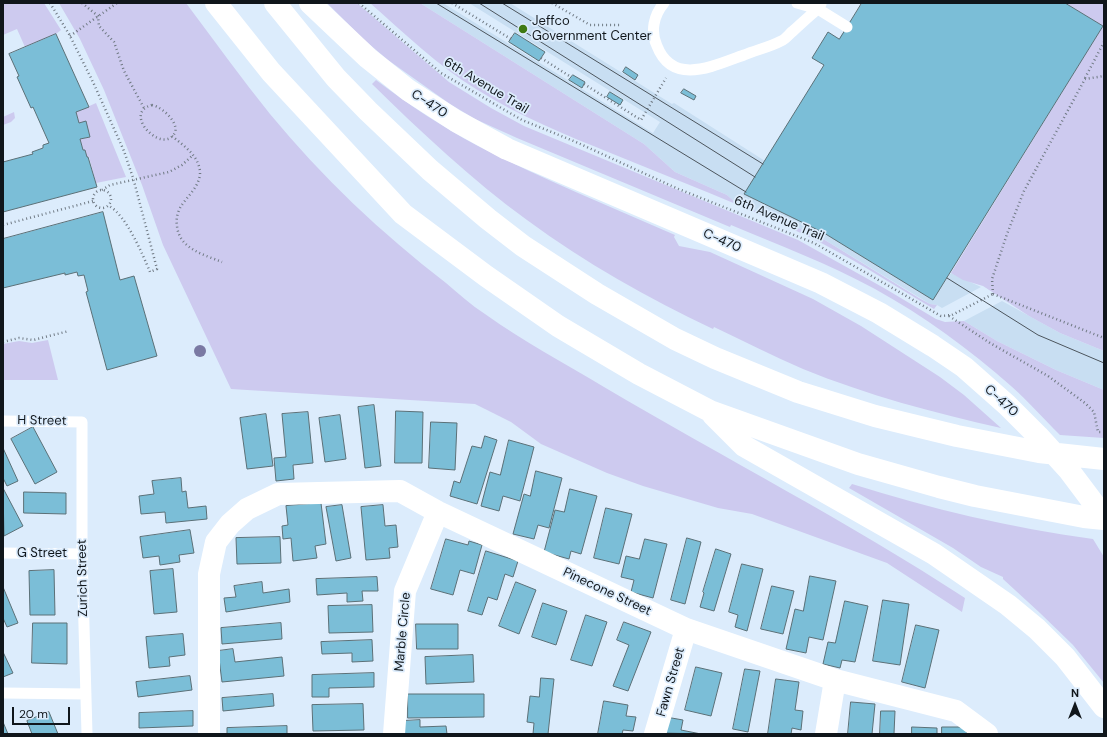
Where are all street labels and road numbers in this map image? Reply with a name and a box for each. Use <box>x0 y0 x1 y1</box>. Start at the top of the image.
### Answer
street label: 6th Avenue Trail <box>441 55 531 117</box>
street label: C-470 <box>408 87 450 121</box>
street label: 6th Avenue Trail <box>732 193 826 245</box>
street label: C-470 <box>701 226 743 256</box>
street label: C-470 <box>981 382 1021 420</box>
street label: H Street <box>17 413 67 429</box>
street label: Zurich Street <box>75 539 91 617</box>
street label: G Street <box>17 546 67 562</box>
street label: Pinecone Street <box>560 565 654 619</box>
street label: Marble Circle <box>392 592 414 672</box>
street label: Fawn Street <box>654 646 688 718</box>

